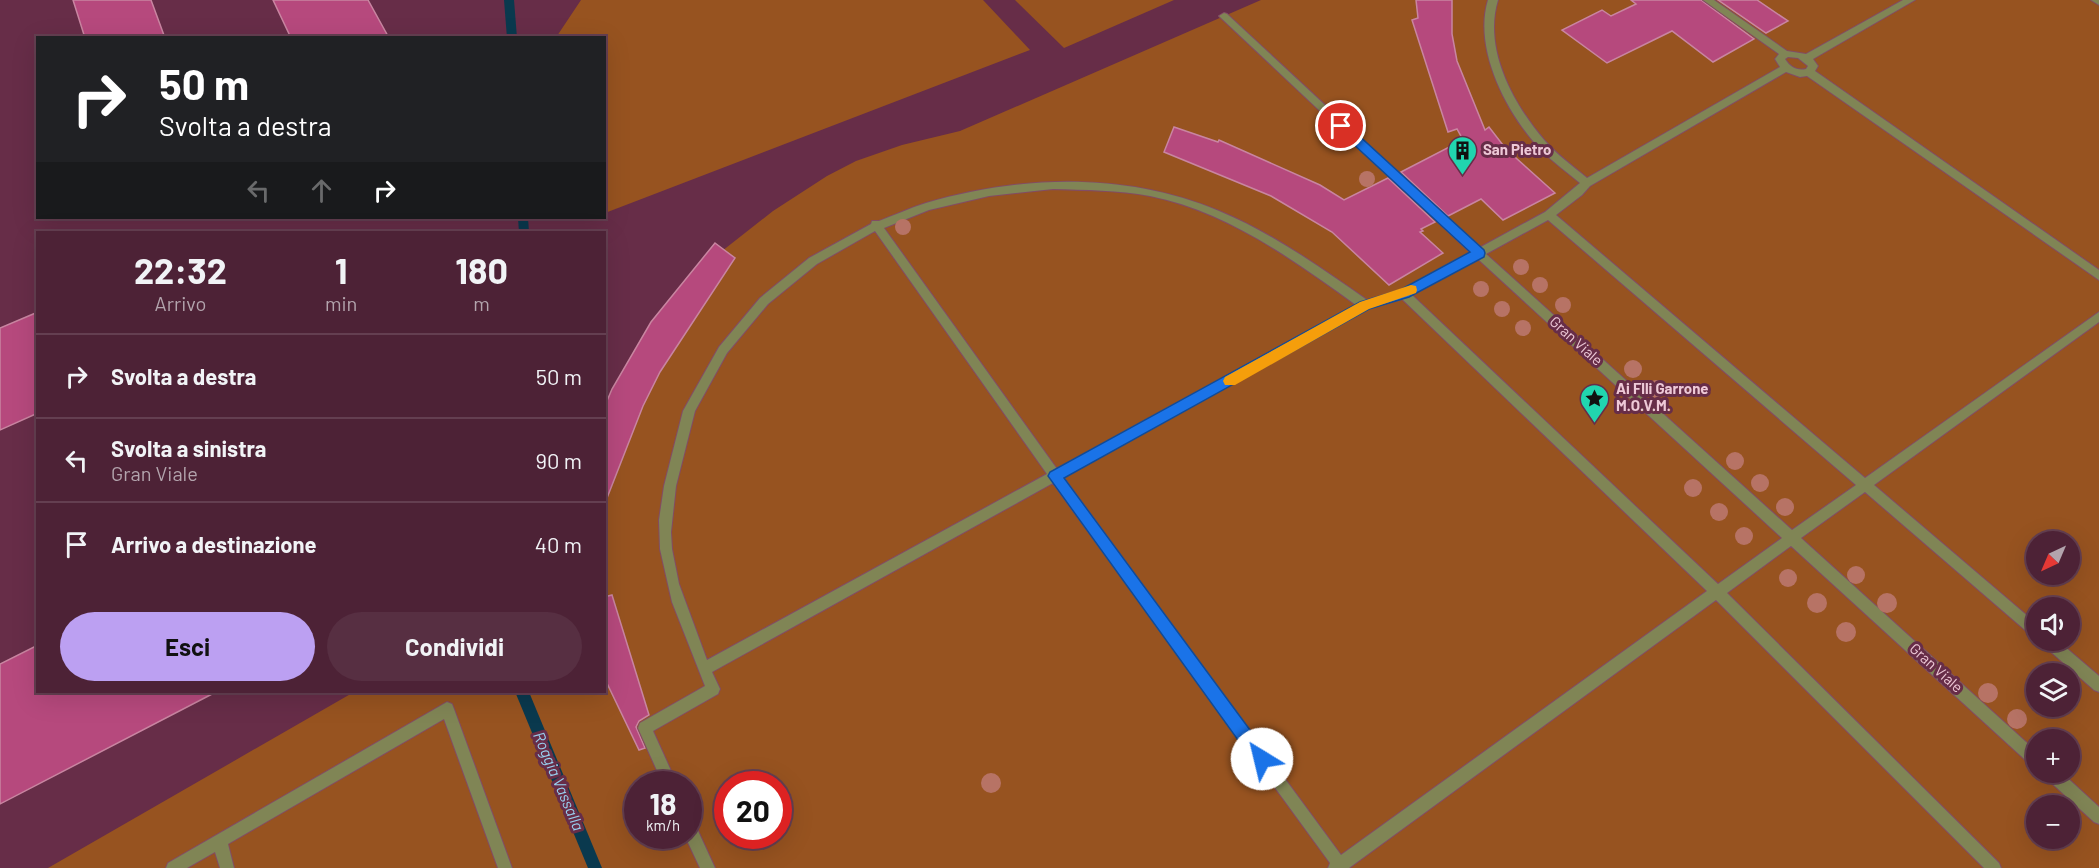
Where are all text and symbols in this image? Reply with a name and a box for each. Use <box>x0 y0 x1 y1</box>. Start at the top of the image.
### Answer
text: 50 m <box>159 58 249 108</box>
icon: right <box>60 60 138 138</box>
pin <box>1315 100 1366 151</box>
text: Svolta a destra <box>159 109 332 141</box>
icon: arrive <box>1324 109 1357 142</box>
building icon: San Pietro <box>1446 134 1478 176</box>
place label: San Pietro <box>1483 140 1551 158</box>
icon: left <box>242 174 275 207</box>
icon: ahead <box>305 174 338 207</box>
icon: right <box>368 174 401 207</box>
text: 22:32 <box>134 248 227 291</box>
text: 1 <box>335 248 347 291</box>
text: 180 <box>455 248 508 291</box>
text: Arrivo <box>155 291 206 315</box>
text: min <box>325 291 357 315</box>
text: m <box>473 291 490 315</box>
street label: Gran Viale <box>1546 312 1607 369</box>
icon: right <box>60 360 93 393</box>
text: Svolta a destra <box>111 363 256 389</box>
text: 50 m <box>536 363 582 389</box>
place label: Ai Flli Garrone M.O.V.M. <box>1616 379 1709 414</box>
place icon: Ai Flli Garrone M.O.V.M. <box>1579 382 1611 424</box>
text: Svolta a sinistra <box>111 435 266 461</box>
icon: left <box>60 444 93 477</box>
text: 90 m <box>536 447 582 473</box>
text: Gran Viale <box>111 461 198 485</box>
icon: arrive <box>60 528 93 561</box>
text: Arrivo a destinazione <box>111 531 317 557</box>
text: 40 m <box>535 531 582 557</box>
north arrow <box>2026 531 2080 585</box>
map controls <box>2026 531 2080 849</box>
button: sound <box>2026 597 2080 651</box>
button: Esci <box>60 612 315 681</box>
button: Condividi <box>327 612 582 681</box>
street label: Gran Viale <box>1906 639 1967 696</box>
button: layers <box>2026 663 2080 717</box>
position arrow <box>1230 727 1294 791</box>
water label: Roggia Vassalla <box>530 728 589 833</box>
button: + <box>2026 729 2080 783</box>
speed limit sign: 20 <box>714 771 792 849</box>
text: 18 <box>650 785 676 821</box>
button: − <box>2026 795 2080 849</box>
text: km/h <box>646 816 680 834</box>

